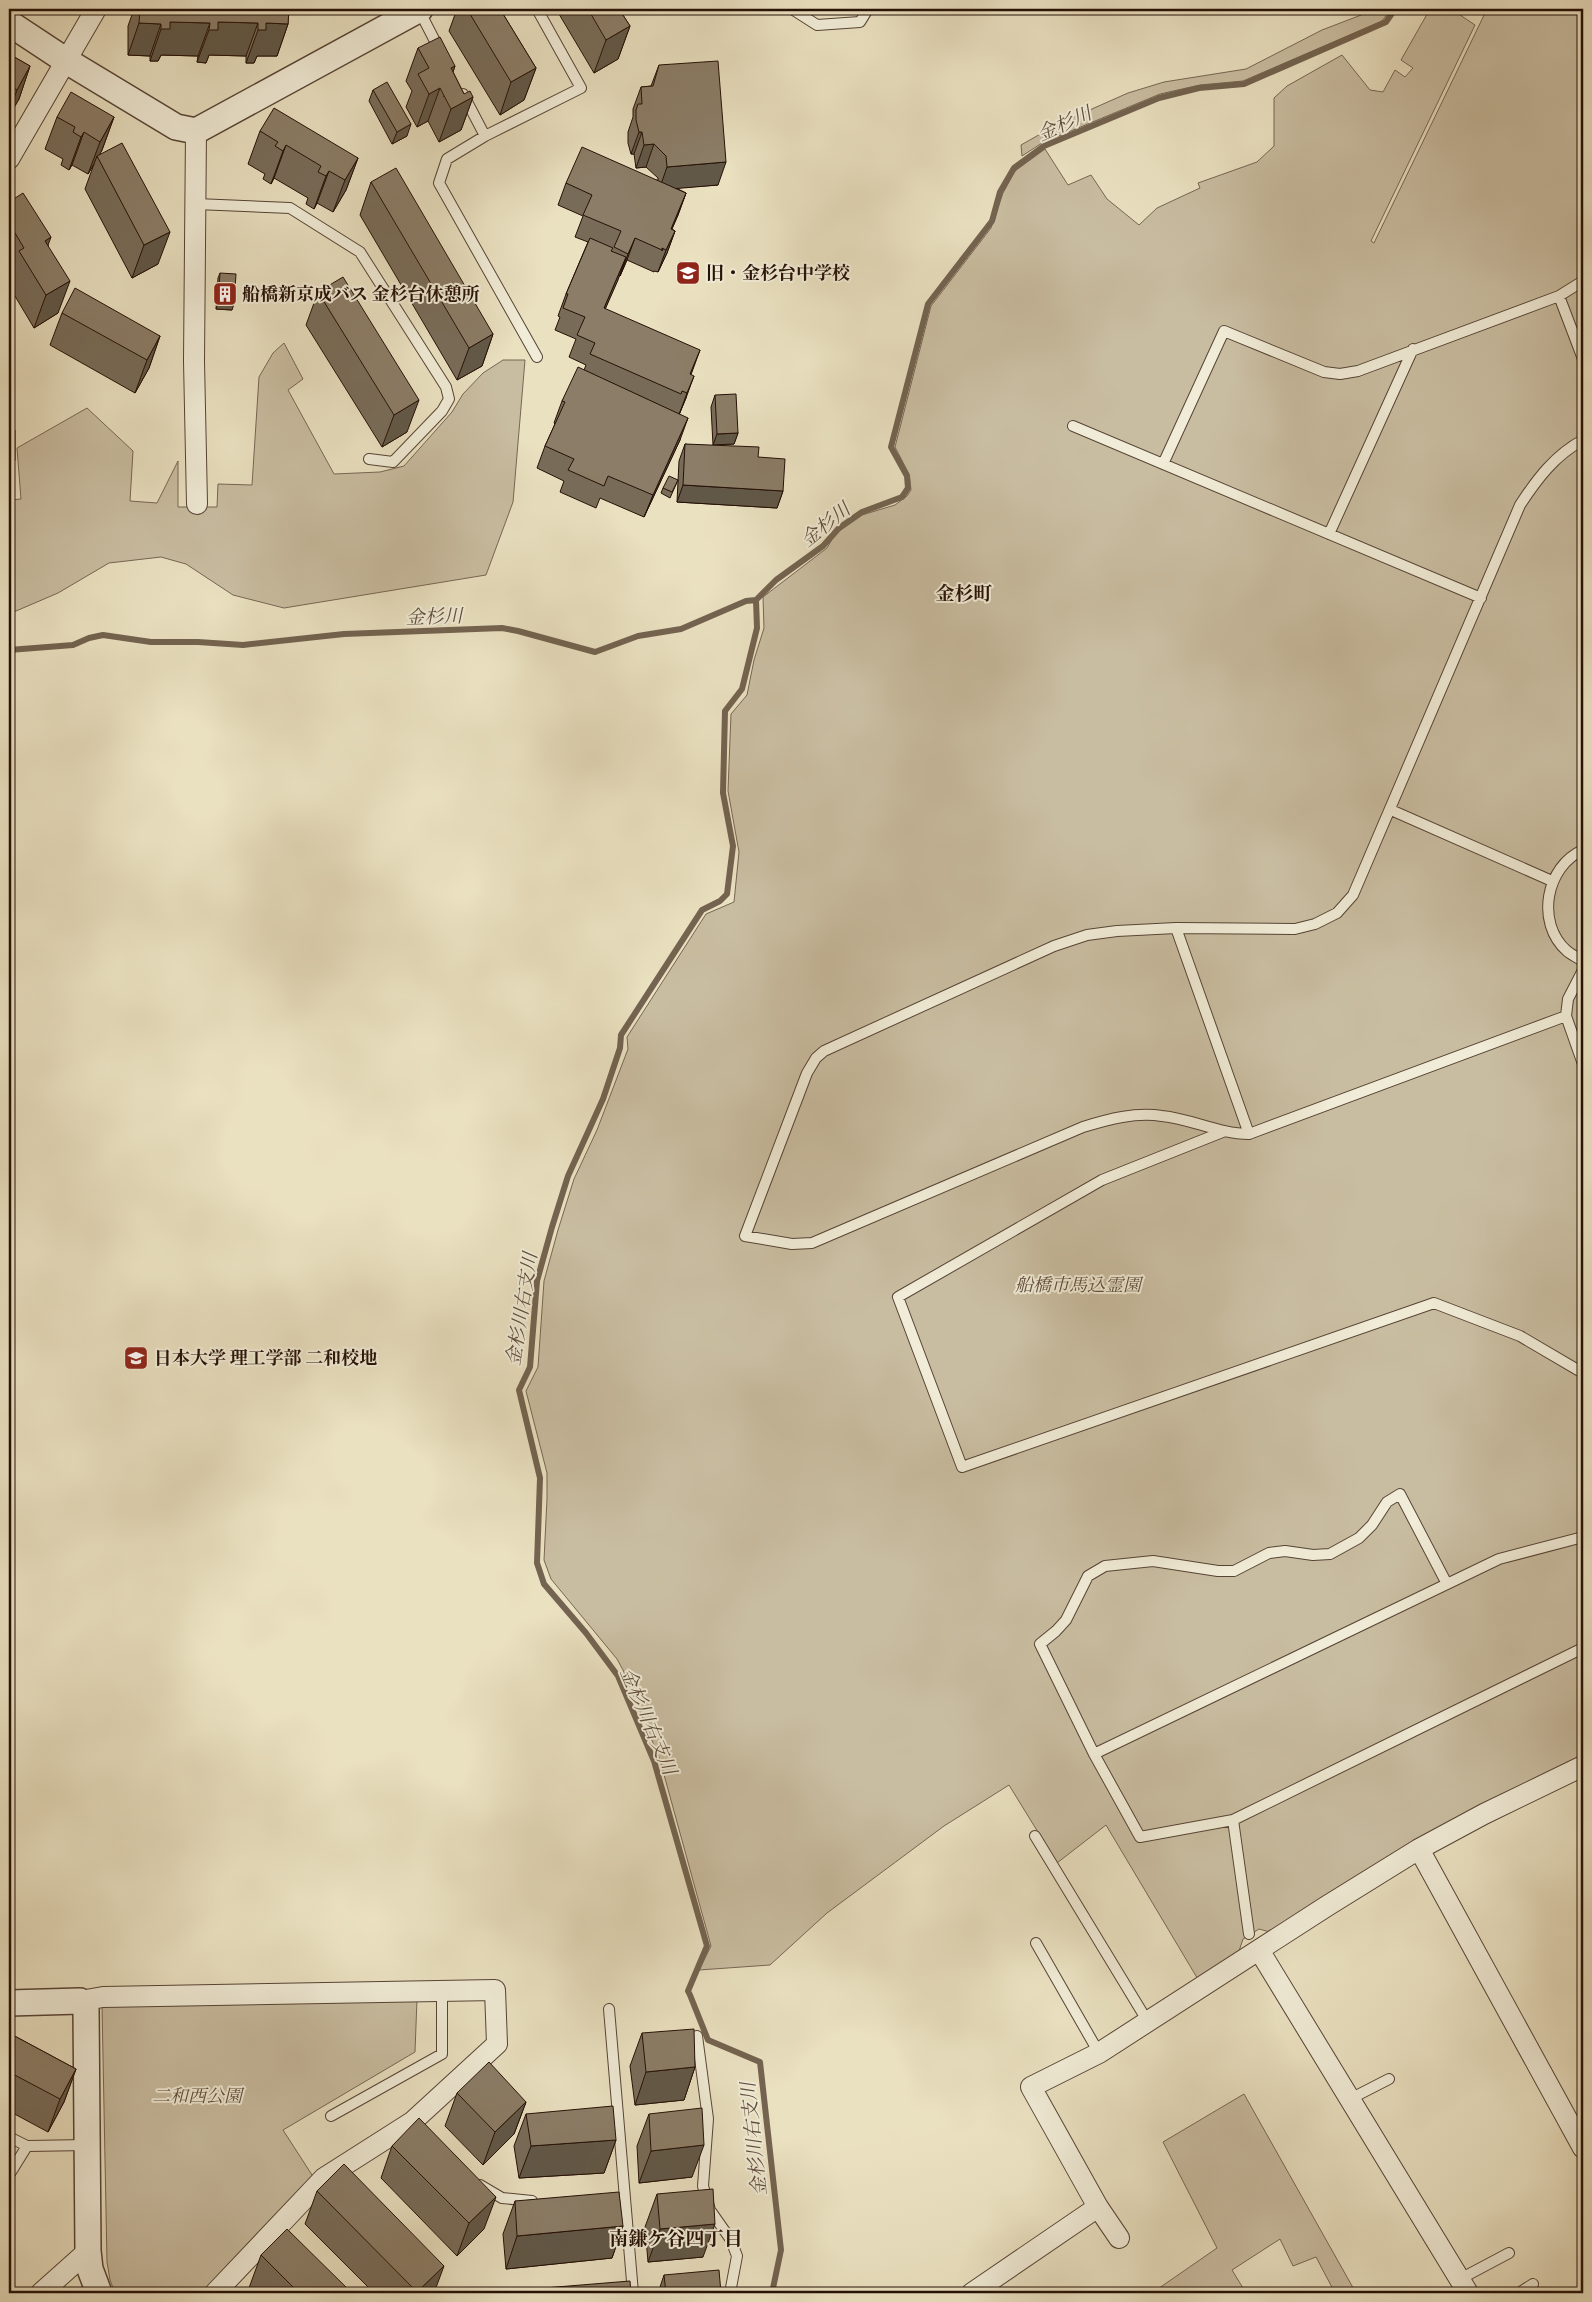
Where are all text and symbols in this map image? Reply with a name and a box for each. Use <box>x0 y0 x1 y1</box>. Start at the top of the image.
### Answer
water label: 金杉川 <box>1033 101 1098 148</box>
school or university icon: 旧・金杉台中学校 <box>675 260 701 286</box>
place label: 旧・金杉台中学校 <box>706 262 850 287</box>
building icon: 船橋新京成バス 金杉台休憩所 <box>212 281 238 307</box>
place label: 船橋新京成バス 金杉台休憩所 <box>242 283 480 308</box>
water label: 金杉川 <box>796 496 858 554</box>
district label: 金杉町 <box>935 582 993 608</box>
water label: 金杉川 <box>405 604 465 632</box>
water label: 金杉川右支川 <box>501 1249 545 1368</box>
park label: 船橋市馬込霊園 <box>1015 1274 1144 1299</box>
school or university icon: 日本大学 理工学部 二和校地 <box>123 1345 149 1371</box>
place label: 日本大学 理工学部 二和校地 <box>154 1347 377 1372</box>
water label: 金杉川右支川 <box>613 1664 682 1781</box>
water label: 金杉川右支川 <box>736 2079 774 2197</box>
park label: 二和西公園 <box>152 2085 245 2110</box>
district label: 南鎌ケ谷四丁目 <box>609 2227 743 2253</box>

